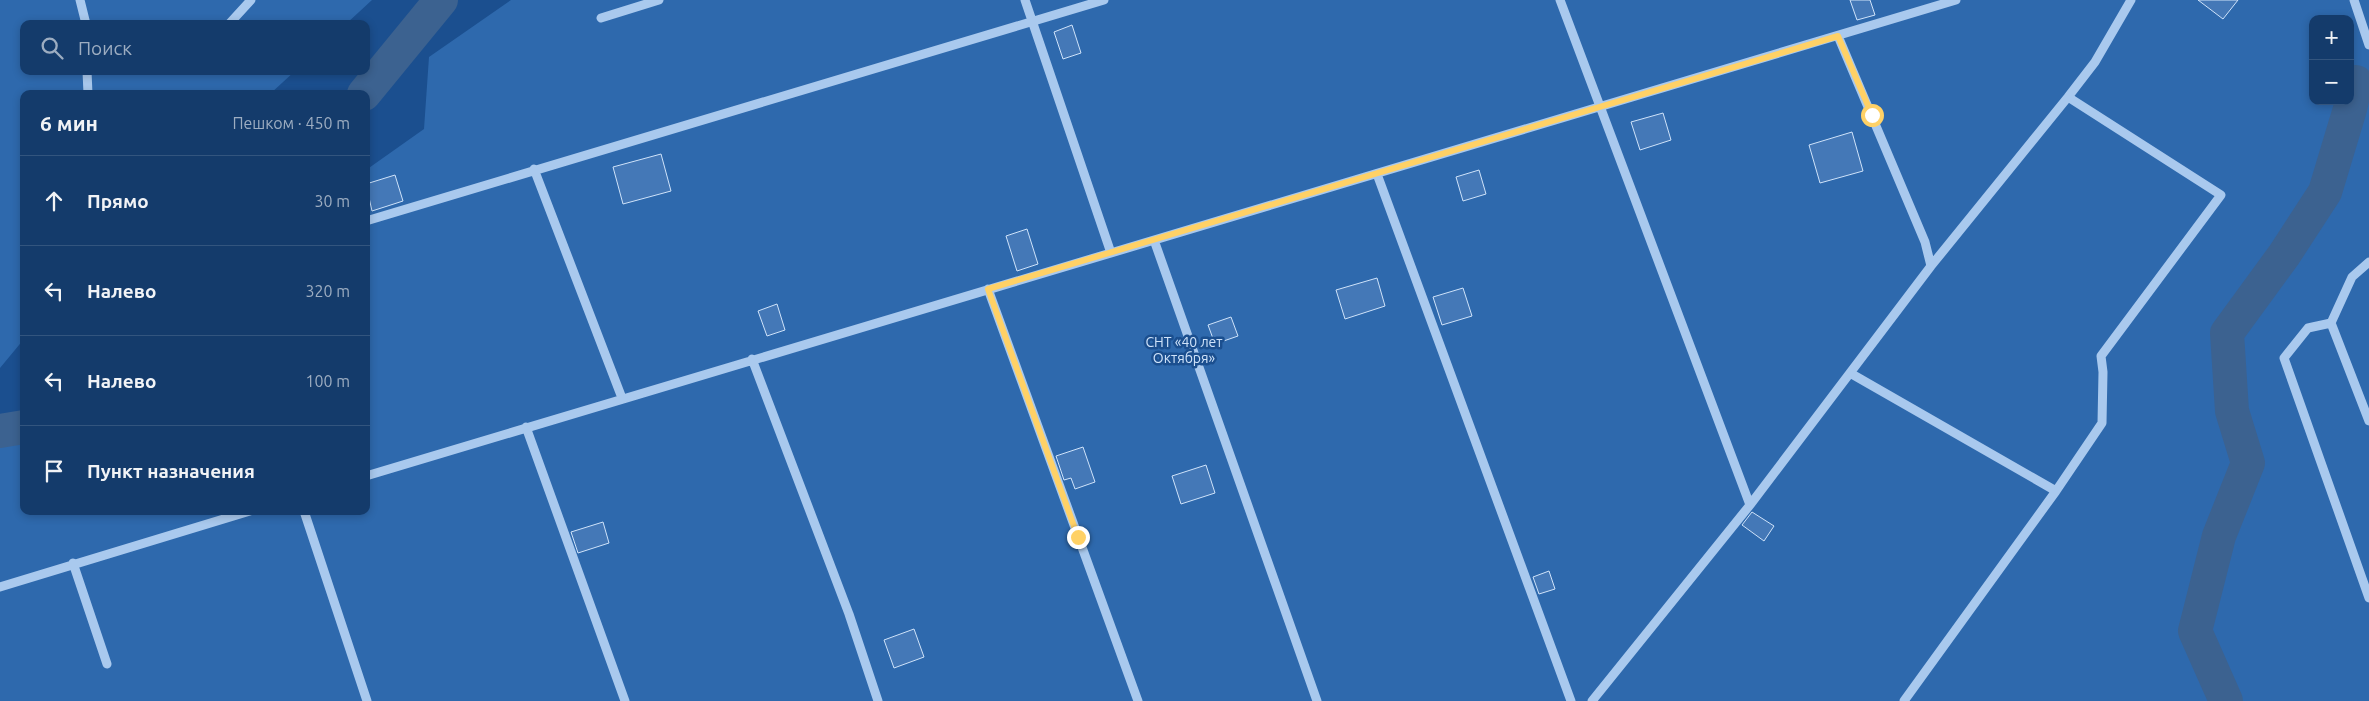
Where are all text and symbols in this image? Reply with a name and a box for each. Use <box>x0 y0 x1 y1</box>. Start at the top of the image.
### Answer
map controls <box>2309 15 2354 105</box>
button: + <box>2309 15 2354 60</box>
search box <box>20 20 370 75</box>
icon: search <box>38 34 66 62</box>
text: Поиск <box>78 37 132 59</box>
button: − <box>2309 60 2354 105</box>
route start <box>1861 104 1884 127</box>
text: 6 мин <box>40 111 98 135</box>
text: Пешком · 450 m <box>232 114 350 132</box>
icon: ahead <box>40 187 68 215</box>
text: Прямо <box>87 190 149 212</box>
text: 30 m <box>314 192 350 210</box>
icon: left <box>40 277 68 305</box>
text: Налево <box>87 280 156 302</box>
text: 320 m <box>305 282 350 300</box>
park label: СНТ «40 лет Октября» <box>1145 334 1223 366</box>
icon: left <box>40 367 68 395</box>
text: Налево <box>87 370 156 392</box>
text: 100 m <box>305 372 350 390</box>
icon: arrive <box>40 457 68 485</box>
text: Пункт назначения <box>87 460 255 482</box>
route end <box>1067 526 1090 549</box>

